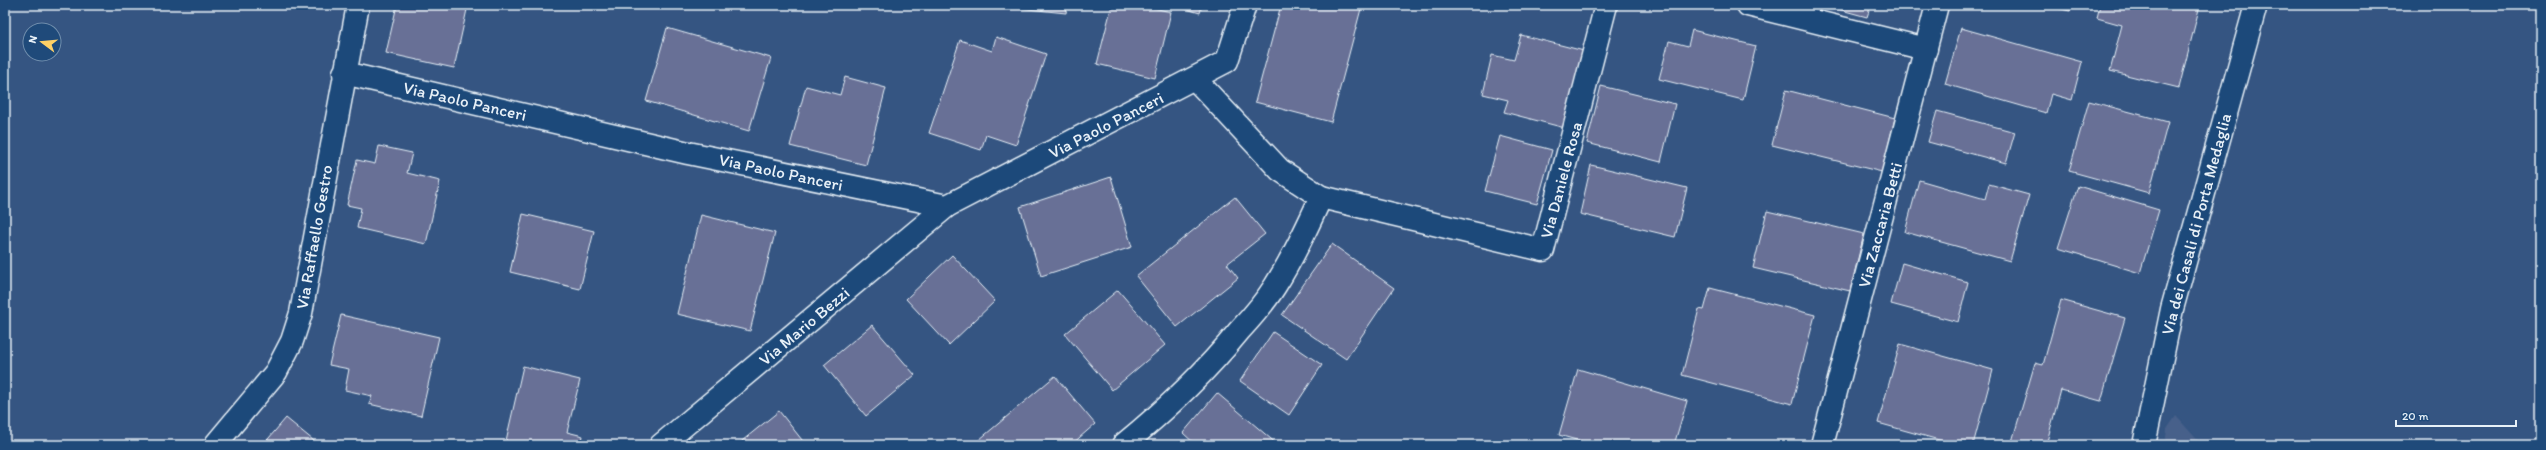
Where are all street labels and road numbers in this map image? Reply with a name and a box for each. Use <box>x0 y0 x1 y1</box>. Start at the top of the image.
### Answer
street label: Via Paolo Panceri <box>401 77 529 125</box>
street label: Via Paolo Panceri <box>1045 87 1167 163</box>
street label: Via dei Casali di Porta Medaglia <box>2157 111 2235 337</box>
street label: Via Daniele Rosa <box>1536 120 1586 240</box>
street label: Via Paolo Panceri <box>717 149 845 195</box>
street label: Via Zaccaria Betti <box>1854 160 1906 290</box>
street label: Via Raffaello Gestro <box>291 163 337 311</box>
street label: Via Mario Bezzi <box>755 282 853 370</box>

